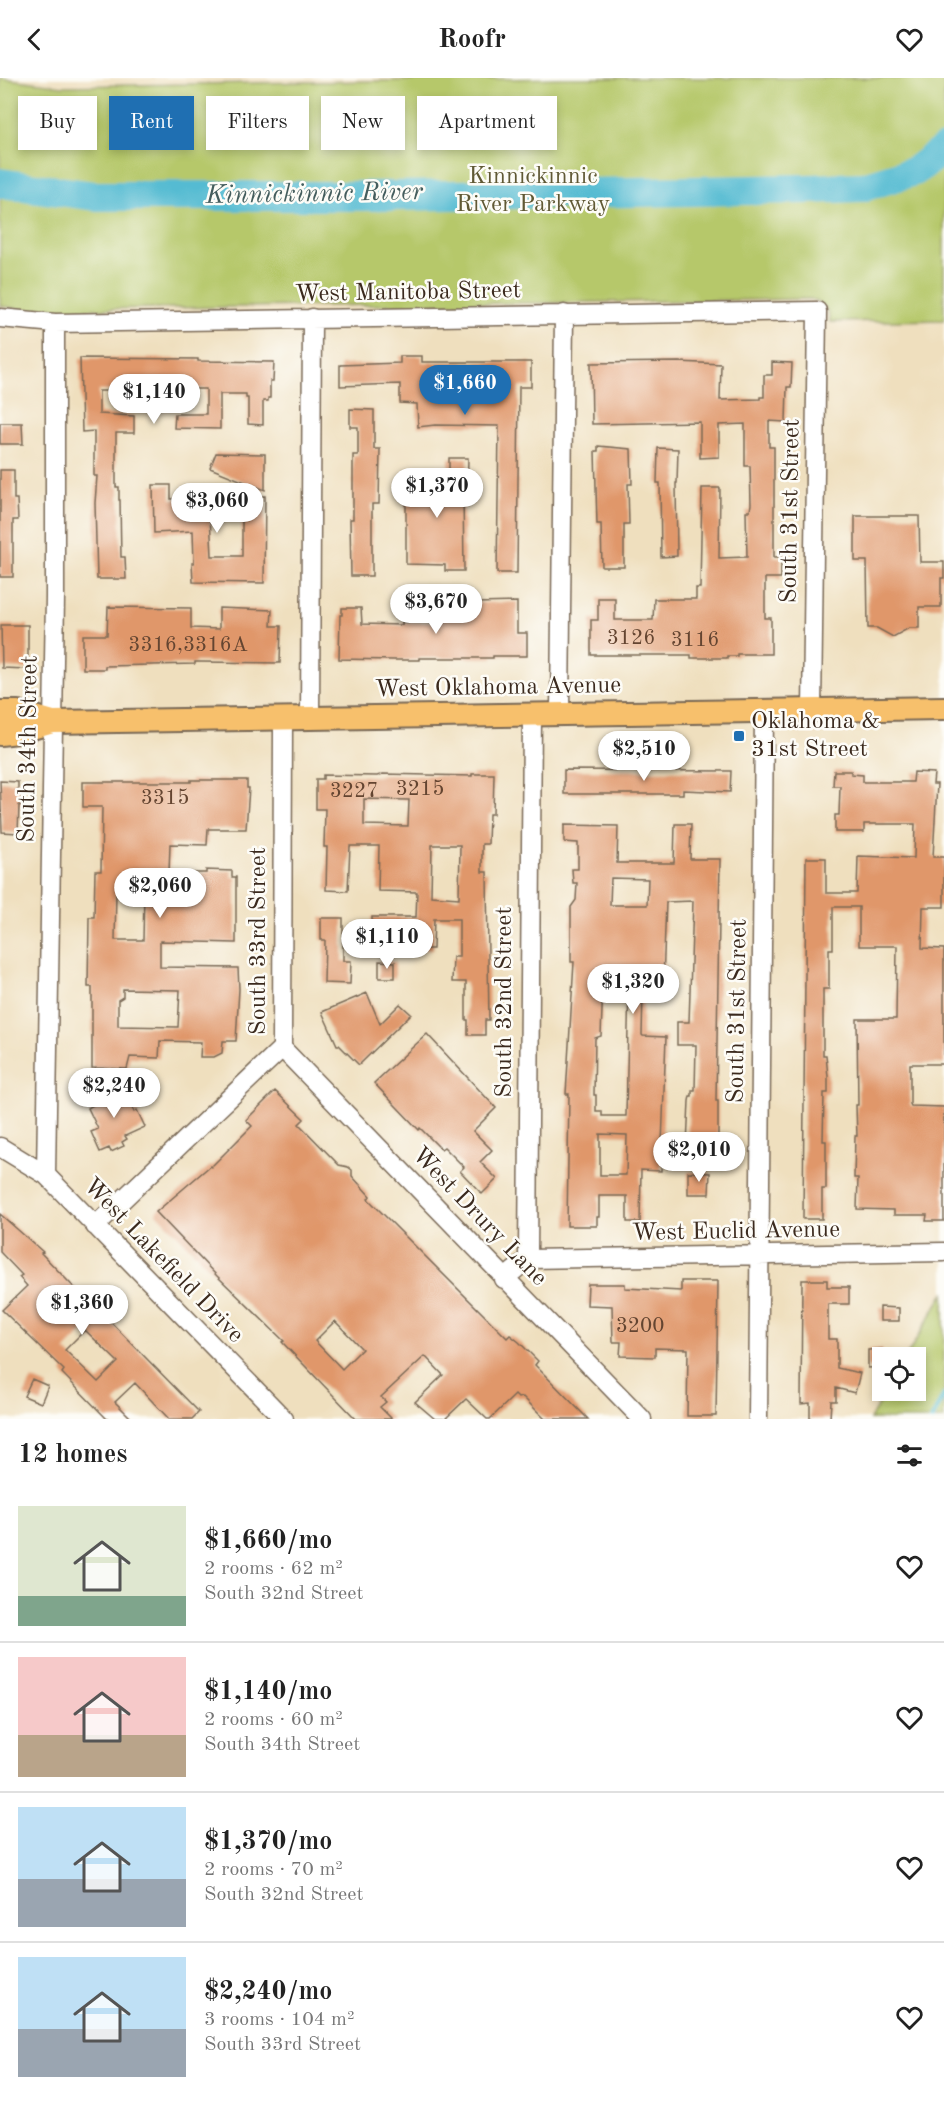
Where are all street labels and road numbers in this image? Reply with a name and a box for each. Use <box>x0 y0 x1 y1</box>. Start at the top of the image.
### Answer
street label: West Manitoba Street <box>295 279 521 307</box>
street label: South 31st Street <box>777 418 805 604</box>
street label: South 34th Street <box>15 655 43 843</box>
street label: West Oklahoma Avenue <box>375 674 621 702</box>
street label: South 33rd Street <box>247 847 271 1035</box>
street label: South 32nd Street <box>493 906 517 1098</box>
street label: South 31st Street <box>724 918 752 1104</box>
street label: West Drury Lane <box>407 1143 551 1291</box>
street label: West Lakefield Drive <box>78 1174 248 1348</box>
street label: West Euclid Avenue <box>632 1218 840 1246</box>

